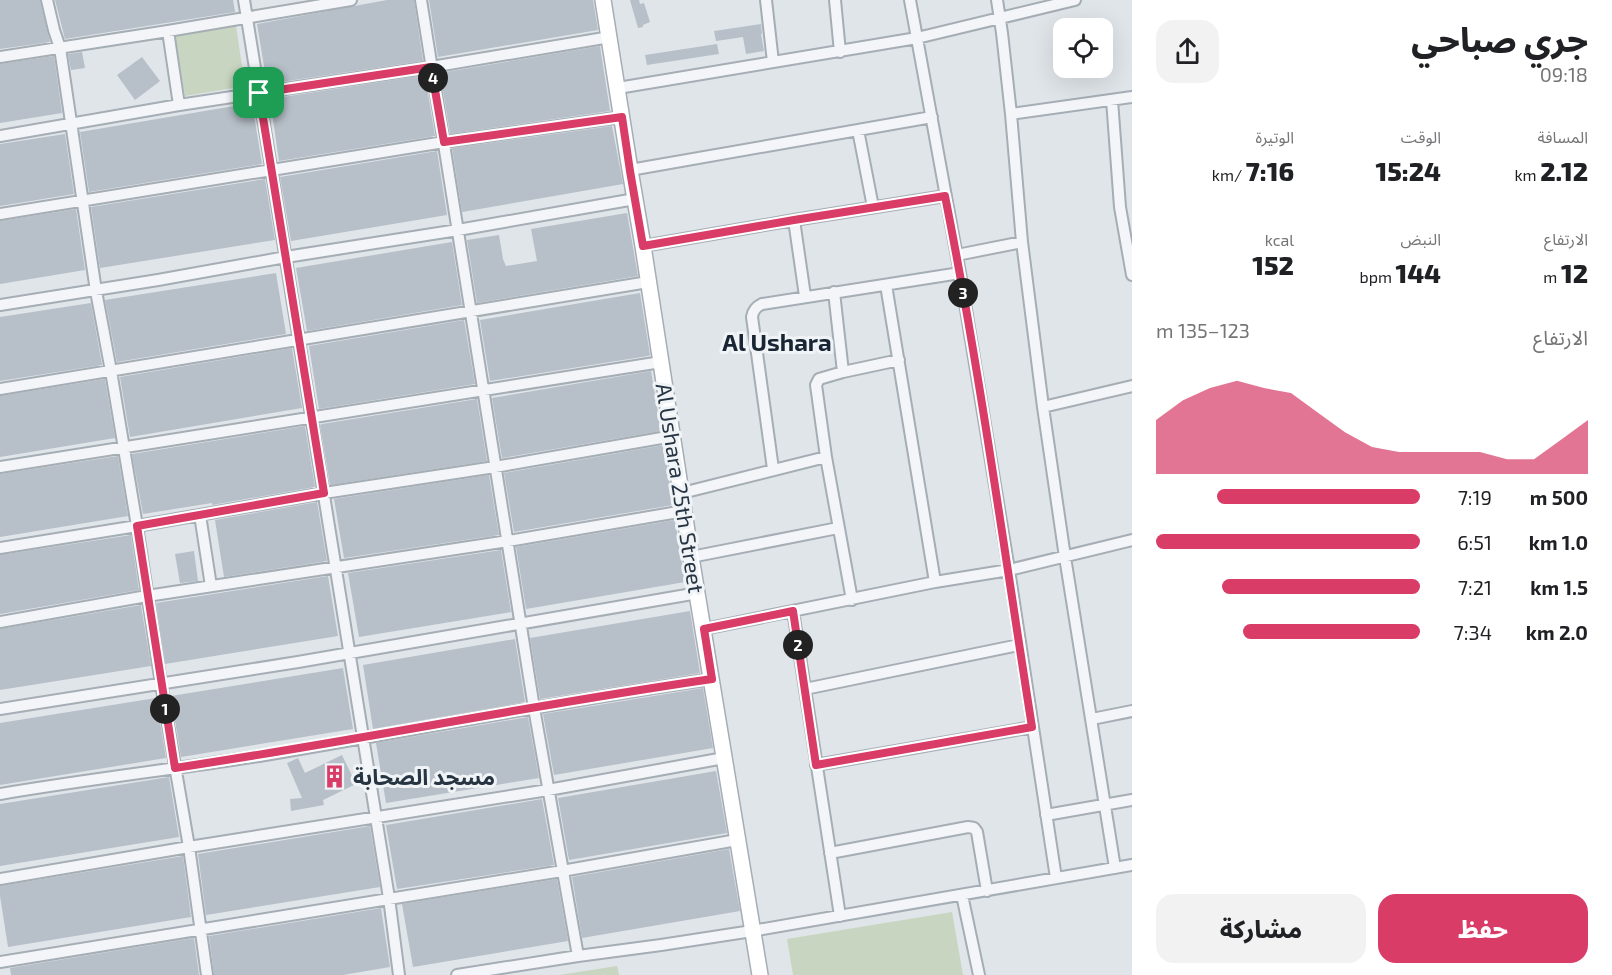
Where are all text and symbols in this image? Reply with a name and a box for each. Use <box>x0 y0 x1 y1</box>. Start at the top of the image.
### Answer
map controls <box>1053 18 1113 78</box>
button: locate <box>1053 18 1113 78</box>
text: جري صباحي <box>1411 19 1588 59</box>
button: share <box>1156 20 1219 83</box>
text: 09:18 <box>1540 62 1588 86</box>
pin: 4 <box>418 63 448 93</box>
pin <box>233 67 284 118</box>
text: 4 <box>428 68 438 87</box>
icon: arrive <box>242 76 275 109</box>
text: الوتيرة <box>1256 127 1294 146</box>
text: الوقت <box>1401 127 1441 146</box>
text: المسافة <box>1538 127 1588 146</box>
text: 7:16 <box>1246 155 1294 186</box>
text: 15:24 <box>1375 155 1441 186</box>
text: 2.12 <box>1540 155 1588 186</box>
text: /km <box>1212 165 1246 184</box>
text: km <box>1514 165 1540 184</box>
text: النبض <box>1400 229 1441 248</box>
text: الارتفاع <box>1544 229 1588 248</box>
text: kcal <box>1265 230 1294 249</box>
text: 152 <box>1252 249 1294 280</box>
text: 144 <box>1396 257 1441 288</box>
text: 12 <box>1561 257 1588 288</box>
text: bpm <box>1360 267 1396 286</box>
text: m <box>1543 267 1561 286</box>
pin: 3 <box>948 278 978 308</box>
text: 3 <box>958 283 968 302</box>
text: 123–135 m <box>1156 318 1250 342</box>
text: الارتفاع <box>1533 325 1588 349</box>
district label: Al Ushara <box>722 327 832 356</box>
street label: Al Ushara 25th Street <box>652 381 710 595</box>
text: 7:19 <box>1458 485 1492 509</box>
text: 500 m <box>1530 485 1588 509</box>
text: 6:51 <box>1457 530 1492 554</box>
text: 1.0 km <box>1529 530 1588 554</box>
text: 7:21 <box>1458 575 1492 599</box>
text: 1.5 km <box>1530 575 1588 599</box>
text: 7:34 <box>1454 620 1492 644</box>
text: 2.0 km <box>1526 620 1588 644</box>
pin: 2 <box>783 630 813 660</box>
text: 2 <box>793 635 803 654</box>
pin: 1 <box>150 694 180 724</box>
text: 1 <box>162 699 168 718</box>
building icon: مسجد الصحابة <box>322 763 348 789</box>
place label: مسجد الصحابة <box>353 763 495 790</box>
button: مشاركة <box>1156 894 1366 963</box>
button: حفظ <box>1378 894 1588 963</box>

